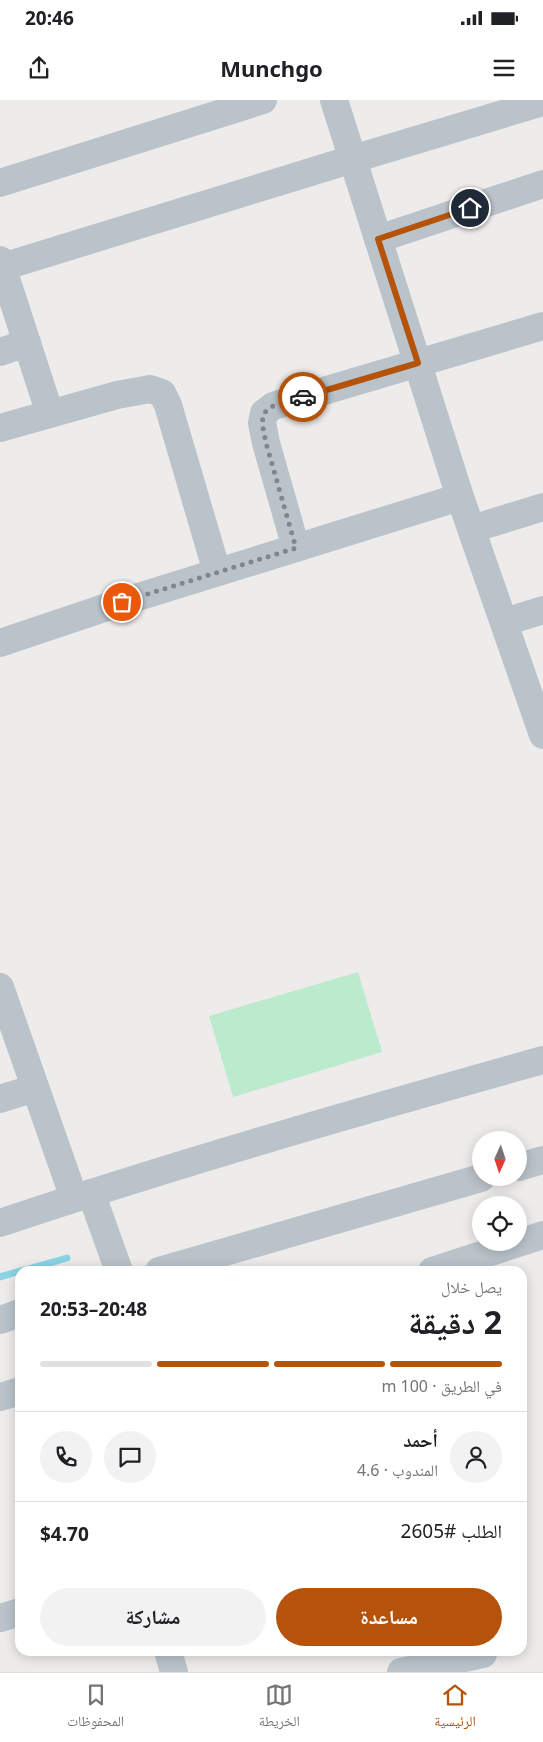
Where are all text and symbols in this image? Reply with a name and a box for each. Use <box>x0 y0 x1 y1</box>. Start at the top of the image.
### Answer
text: 20:46 <box>25 5 74 31</box>
text: Munchgo <box>220 53 323 83</box>
icon: share <box>25 54 53 82</box>
icon: menu <box>490 54 518 82</box>
pin <box>449 187 491 229</box>
icon: home <box>456 194 484 222</box>
courier <box>278 372 328 422</box>
icon: car <box>289 383 317 411</box>
pin <box>101 581 143 623</box>
icon: bag <box>108 588 136 616</box>
north arrow <box>472 1131 528 1186</box>
map controls <box>472 1131 527 1251</box>
button: locate <box>472 1196 527 1251</box>
text: يصل خلال <box>441 1276 502 1298</box>
text: 20:48–20:53 <box>40 1296 147 1322</box>
text: 2 دقيقة <box>408 1300 502 1343</box>
text: في الطريق · 100 m <box>381 1375 502 1397</box>
text: أحمد <box>403 1427 438 1453</box>
button: phone <box>40 1431 92 1483</box>
button: chat <box>104 1431 156 1483</box>
button: person <box>450 1431 502 1483</box>
text: المندوب · 4.6 <box>357 1459 438 1481</box>
text: الطلب #2605 <box>401 1518 502 1544</box>
text: $4.70 <box>40 1521 89 1547</box>
button: مشاركة <box>40 1588 266 1646</box>
button: مساعدة <box>276 1588 502 1646</box>
tab: المحفوظات <box>67 1681 124 1735</box>
tab: الخريطة <box>259 1681 300 1735</box>
tab: الرئيسية <box>434 1681 476 1735</box>

